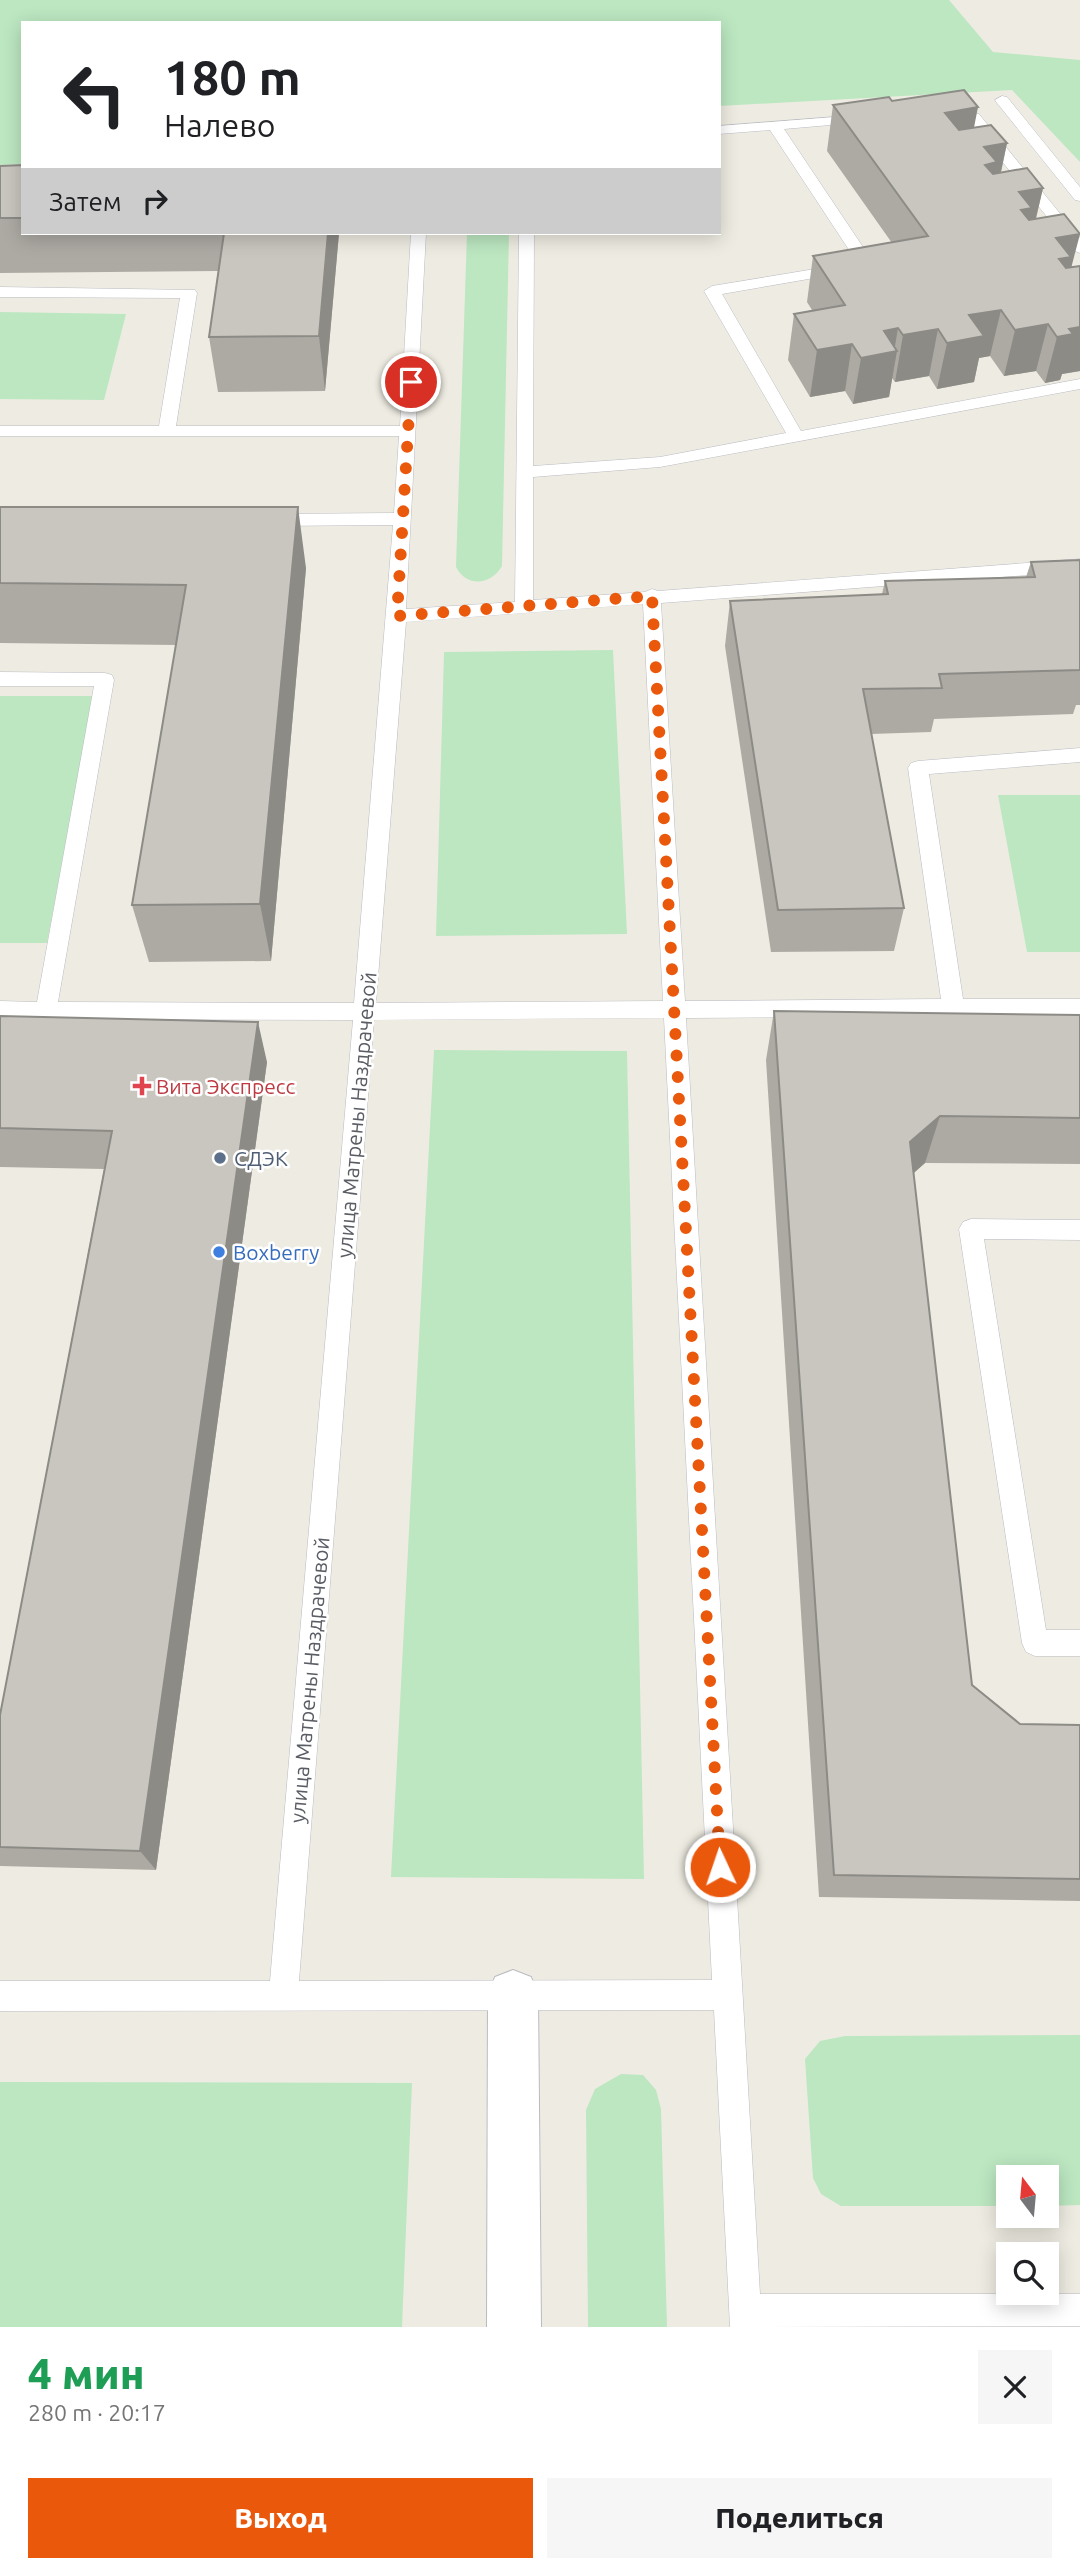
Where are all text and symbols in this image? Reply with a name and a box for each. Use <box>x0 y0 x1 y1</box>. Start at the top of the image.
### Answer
icon: left <box>49 49 140 140</box>
text: 180 m <box>164 49 301 104</box>
text: Налево <box>164 107 276 143</box>
icon: right <box>136 182 174 220</box>
text: Затем <box>49 187 122 216</box>
pin <box>381 352 441 412</box>
icon: arrive <box>392 363 430 401</box>
street label: улица Матрены Наздрачевой <box>332 971 380 1259</box>
place label: Вита Экспресс <box>156 1074 296 1098</box>
marker: Вита Экспресс <box>134 1078 150 1094</box>
place label: СДЭК <box>234 1146 288 1170</box>
marker: СДЭК <box>212 1150 228 1166</box>
place label: Boxberry <box>233 1240 319 1264</box>
marker: Boxberry <box>211 1244 227 1260</box>
street label: улица Матрены Наздрачевой <box>285 1536 333 1824</box>
position arrow <box>683 1830 757 1904</box>
north arrow <box>996 2165 1059 2228</box>
map controls <box>996 2165 1059 2305</box>
button: search <box>996 2242 1059 2305</box>
text: 4 мин <box>28 2350 145 2397</box>
button: close <box>978 2350 1052 2424</box>
text: 280 m · 20:17 <box>28 2400 166 2425</box>
button: Выход <box>28 2478 533 2558</box>
button: Поделиться <box>547 2478 1052 2558</box>

